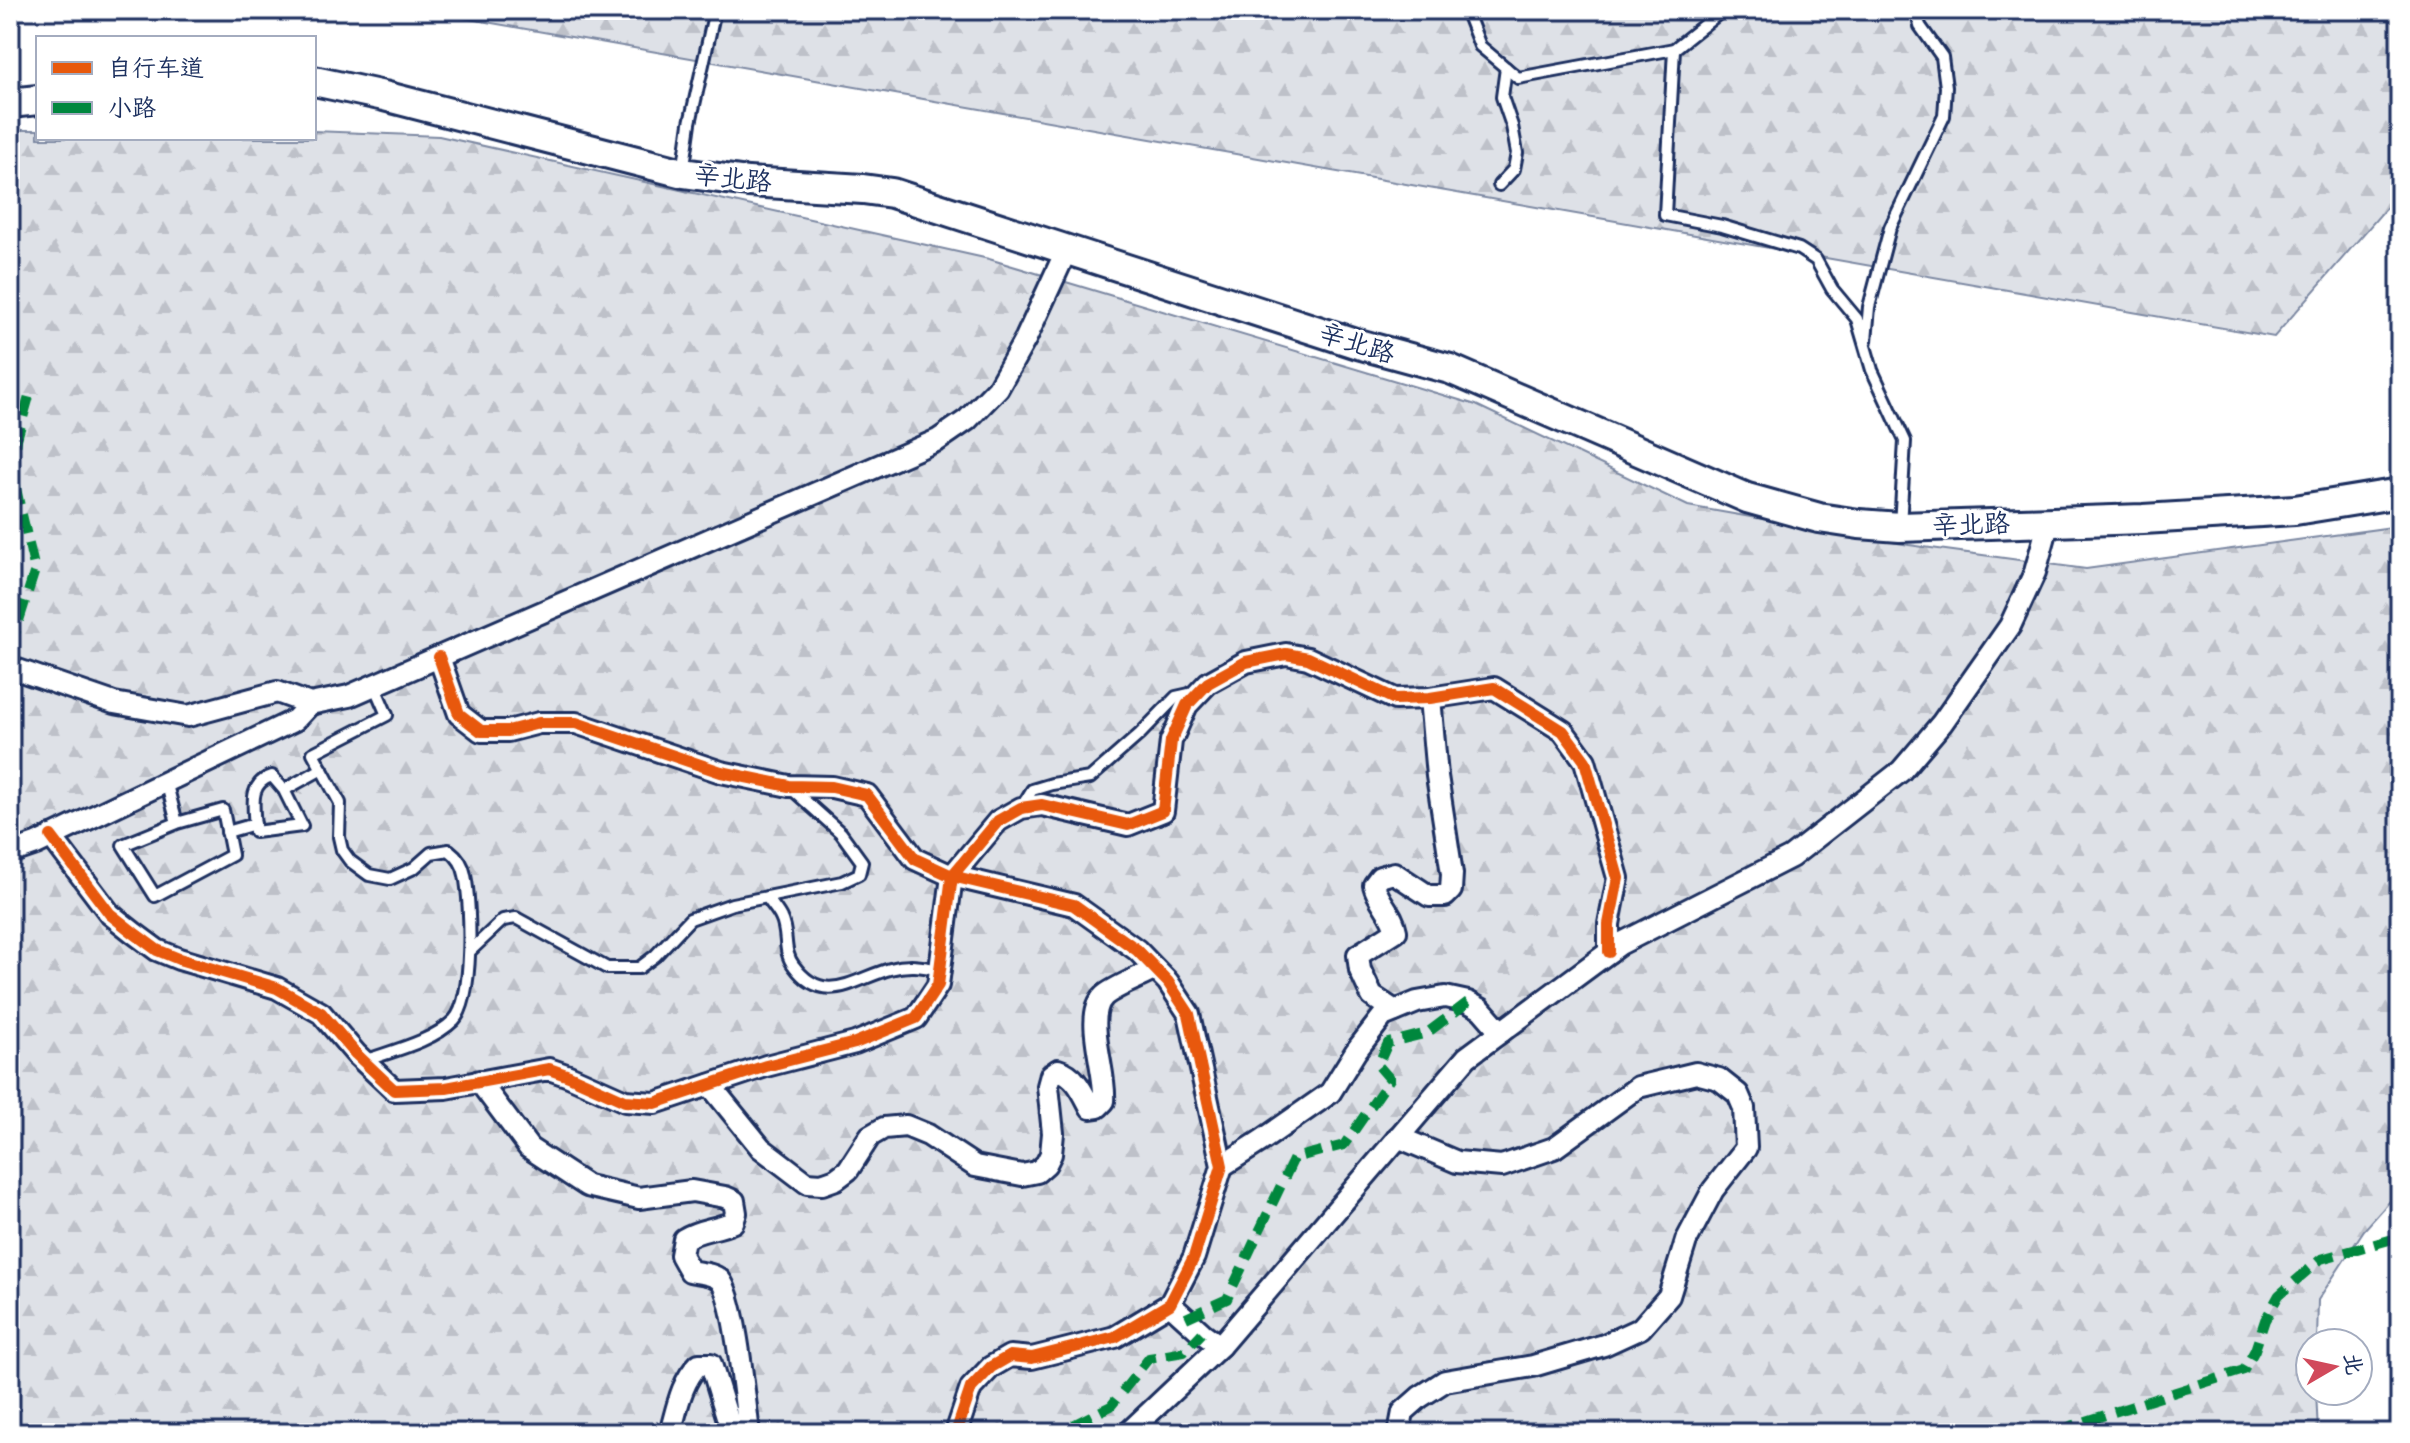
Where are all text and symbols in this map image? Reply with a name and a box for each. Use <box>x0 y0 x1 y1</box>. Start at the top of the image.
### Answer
legend <box>36 36 316 140</box>
text: 自行车道 <box>108 47 204 89</box>
text: 小路 <box>108 87 156 129</box>
street label: 辛北路 <box>692 151 774 205</box>
street label: 辛北路 <box>1313 310 1401 376</box>
street label: 辛北路 <box>1931 500 2011 548</box>
north arrow <box>2294 1327 2374 1407</box>
text: 北 <box>2332 1350 2374 1378</box>

